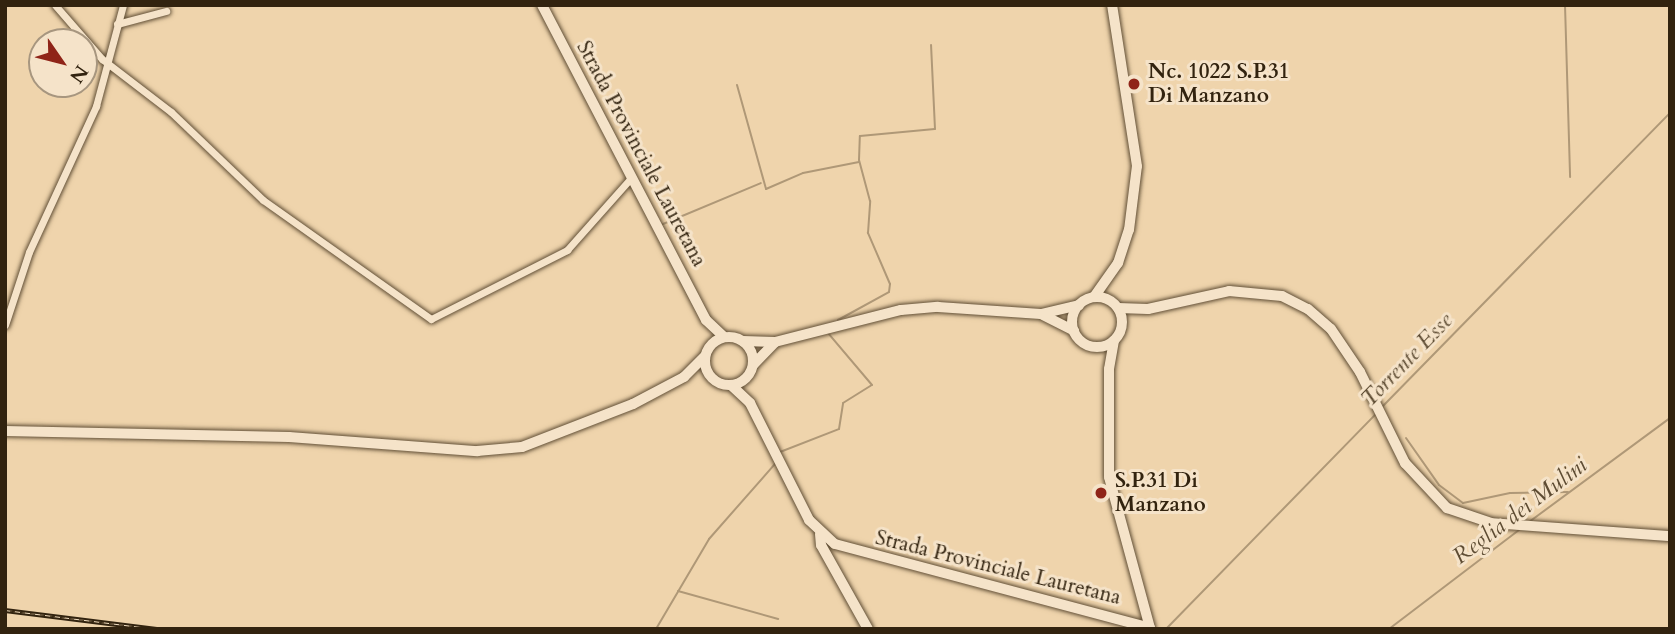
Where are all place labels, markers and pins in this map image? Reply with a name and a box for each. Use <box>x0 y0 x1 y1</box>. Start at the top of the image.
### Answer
place label: Nc. 1022 S.P.31 Di Manzano <box>1148 59 1289 109</box>
marker: Nc. 1022 S.P.31 Di Manzano <box>1126 76 1142 92</box>
place label: S.P.31 Di Manzano <box>1115 468 1206 518</box>
marker: S.P.31 Di Manzano <box>1093 485 1109 501</box>

